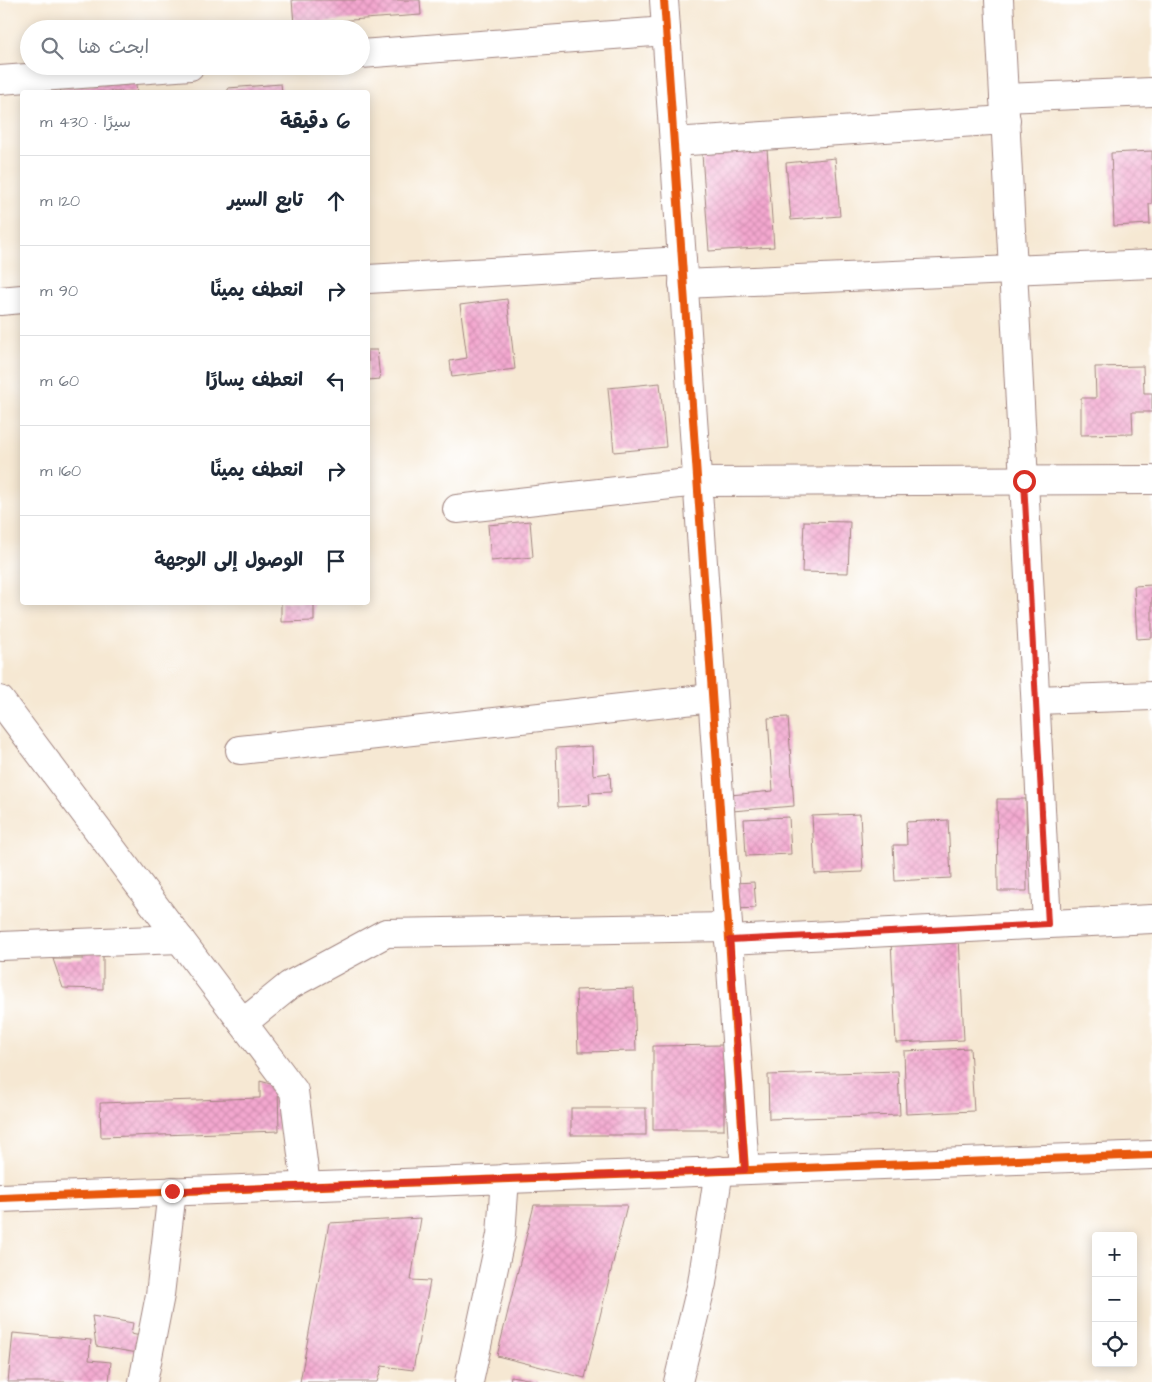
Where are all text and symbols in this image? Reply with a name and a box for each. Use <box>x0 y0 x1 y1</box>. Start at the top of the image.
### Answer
search box <box>20 20 370 75</box>
icon: search <box>38 34 66 62</box>
text: ابحث هنا <box>78 34 149 61</box>
text: 6 دقيقة <box>280 107 350 136</box>
text: سيرًا · 430 m <box>40 111 131 133</box>
text: تابع السير <box>228 187 303 214</box>
icon: ahead <box>322 187 350 215</box>
text: 120 m <box>40 190 80 212</box>
text: انعطف يمينًا <box>211 277 303 304</box>
icon: right <box>322 277 350 305</box>
text: 90 m <box>40 280 78 302</box>
text: انعطف يسارًا <box>206 367 303 394</box>
icon: left <box>322 367 350 395</box>
text: 60 m <box>40 370 79 392</box>
text: انعطف يمينًا <box>211 457 303 484</box>
icon: right <box>322 457 350 485</box>
text: 160 m <box>40 460 81 482</box>
route start <box>1013 470 1036 493</box>
text: الوصول إلى الوجهة <box>154 547 303 574</box>
icon: arrive <box>322 547 350 575</box>
route end <box>161 1180 184 1203</box>
map controls <box>1092 1232 1137 1367</box>
button: + <box>1092 1232 1137 1277</box>
button: − <box>1092 1277 1137 1322</box>
button: locate <box>1092 1322 1137 1367</box>

